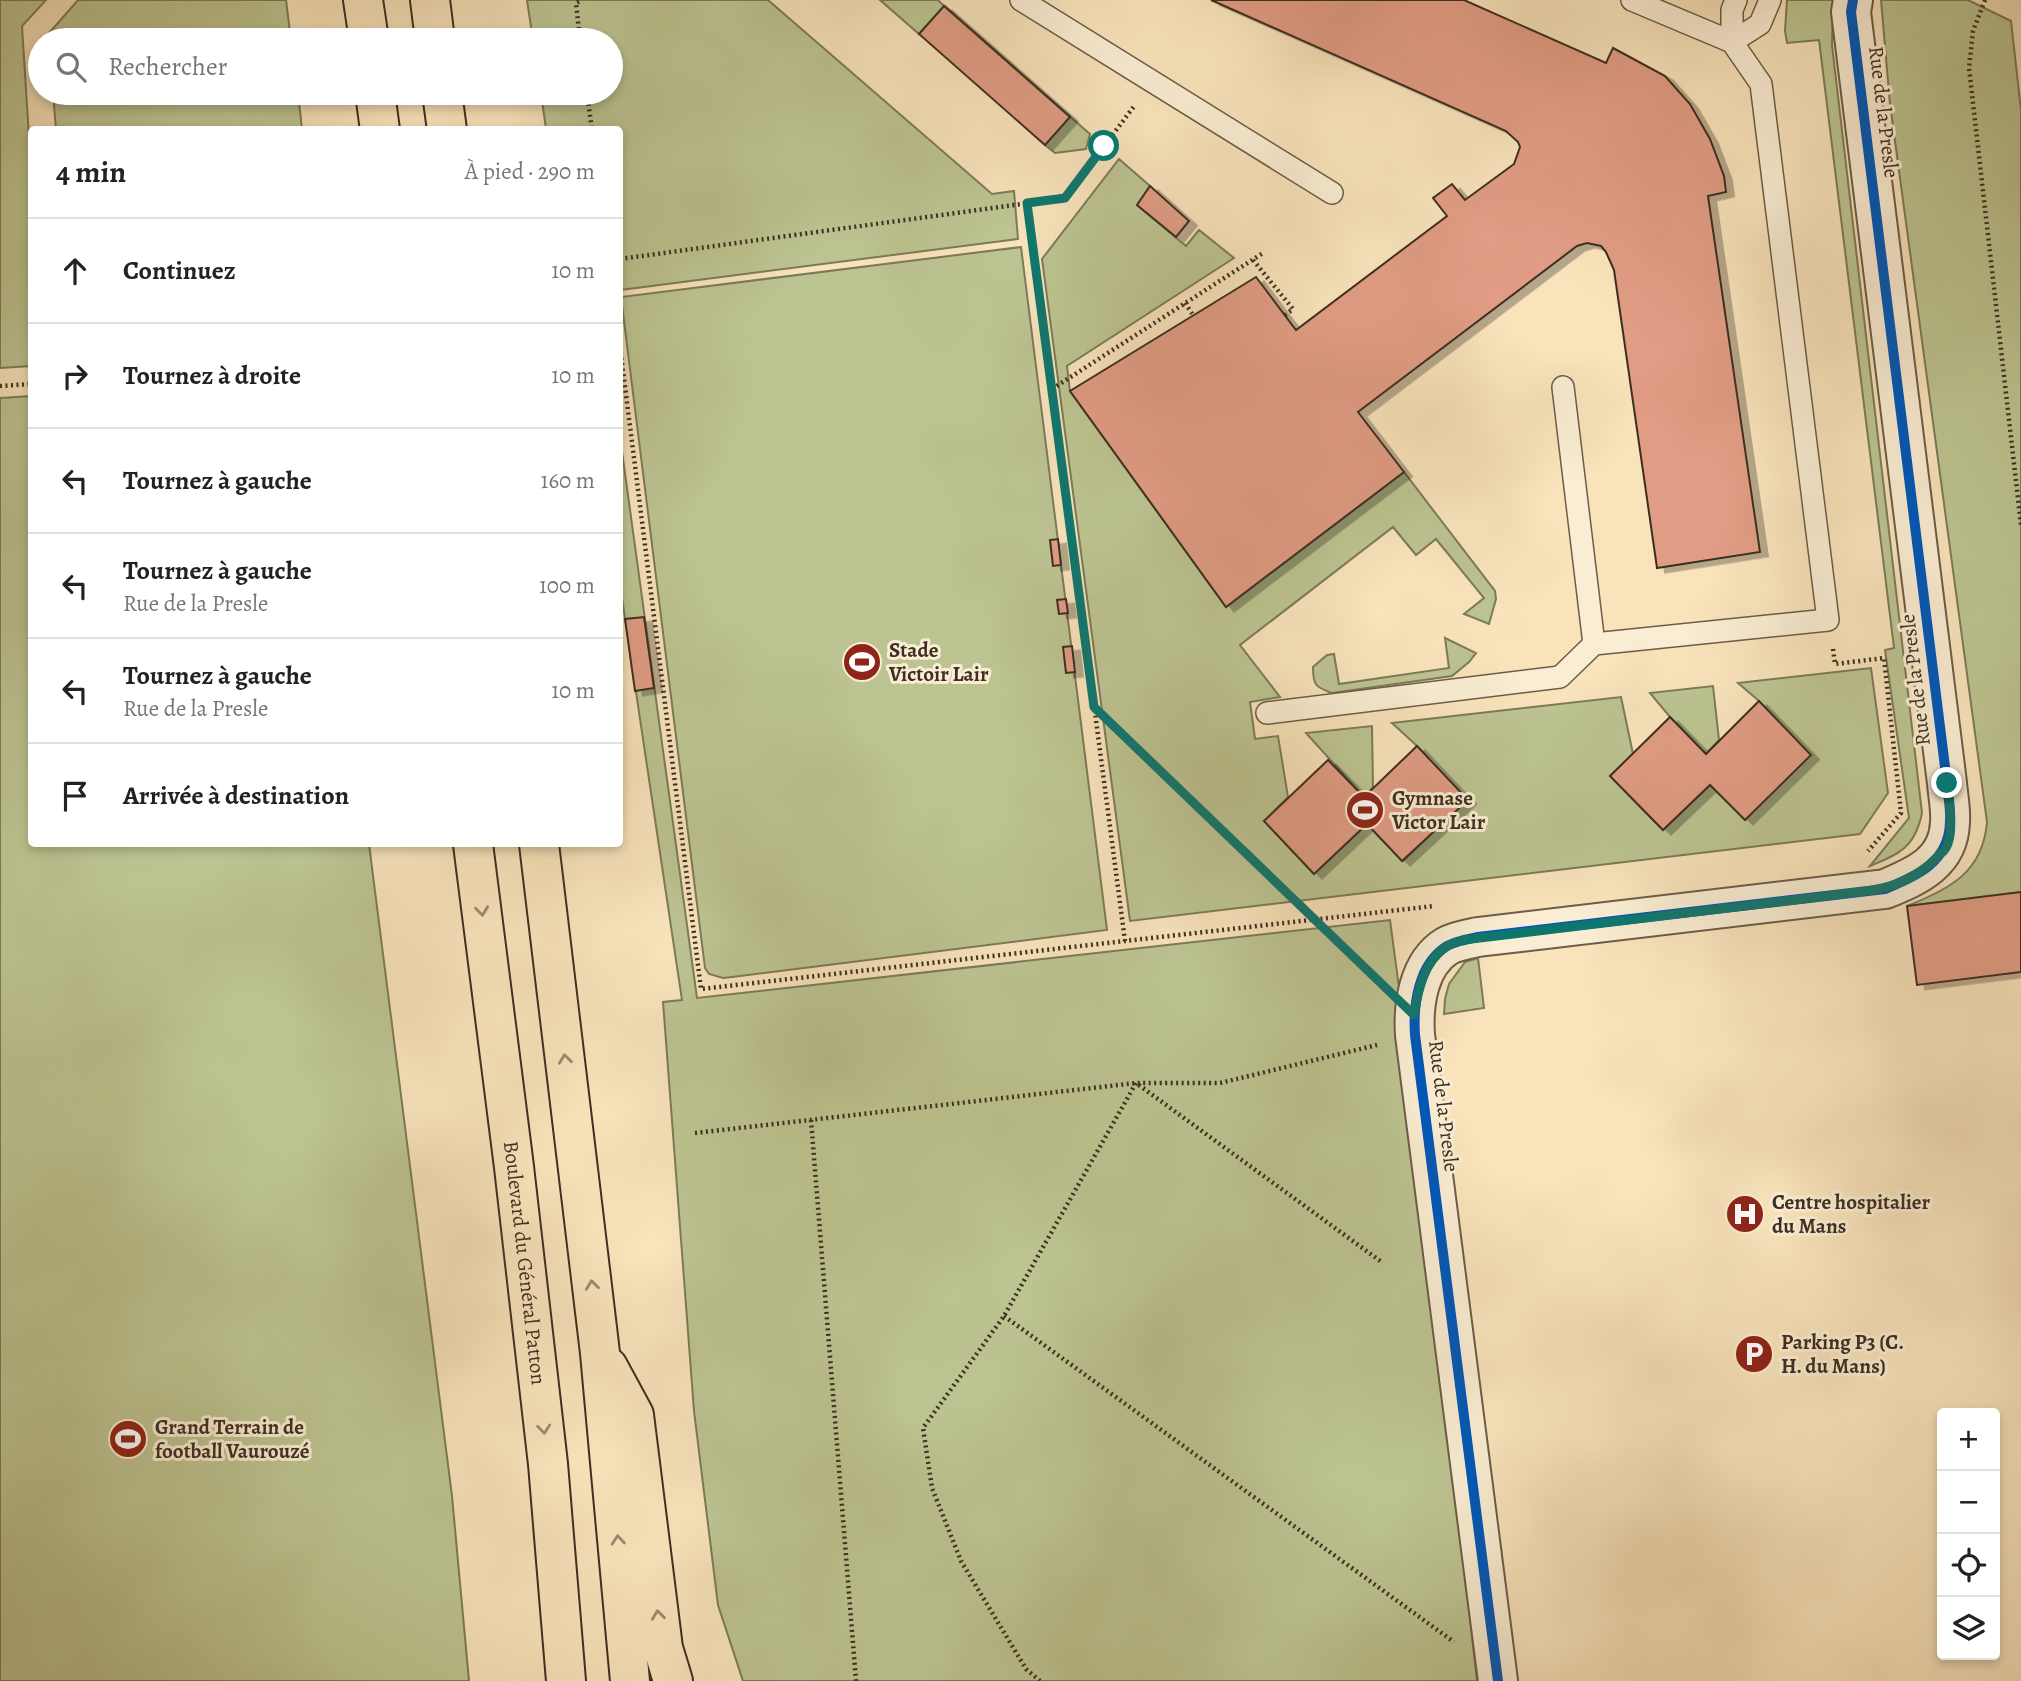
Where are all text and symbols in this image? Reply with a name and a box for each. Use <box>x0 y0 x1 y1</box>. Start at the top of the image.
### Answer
search box <box>28 28 623 105</box>
street label: Rue de la Presle <box>1862 44 1906 180</box>
icon: search <box>52 48 90 86</box>
text: Rechercher <box>108 49 228 84</box>
route start <box>1088 130 1119 161</box>
text: 4 min <box>56 152 126 192</box>
text: À pied · 290 m <box>465 156 595 187</box>
icon: ahead <box>56 252 94 290</box>
text: Continuez <box>123 253 236 288</box>
text: 10 m <box>551 255 595 286</box>
icon: right <box>56 357 94 395</box>
text: Tournez à droite <box>123 358 301 393</box>
text: 10 m <box>551 360 595 391</box>
icon: left <box>56 462 94 500</box>
text: Tournez à gauche <box>123 463 312 498</box>
text: 160 m <box>541 465 595 496</box>
text: Tournez à gauche <box>123 553 312 588</box>
icon: left <box>56 567 94 605</box>
text: 100 m <box>539 570 595 601</box>
text: Rue de la Presle <box>123 588 268 619</box>
street label: Rue de la Presle <box>1893 612 1937 748</box>
place label: Stade Victoir Lair <box>888 636 989 688</box>
sports icon: Stade Victoir Lair <box>841 641 883 683</box>
text: Tournez à gauche <box>123 658 312 693</box>
icon: left <box>56 672 94 710</box>
text: 10 m <box>551 675 595 706</box>
text: Rue de la Presle <box>123 693 268 724</box>
route end <box>1931 767 1962 798</box>
icon: arrive <box>56 777 94 815</box>
text: Arrivée à destination <box>123 778 349 813</box>
place label: Gymnase Victor Lair <box>1391 784 1486 836</box>
sports icon: Gymnase Victor Lair <box>1344 789 1386 831</box>
one-way arrow <box>474 905 489 917</box>
street label: Rue de la Presle <box>1422 1038 1466 1174</box>
one-way arrow <box>557 1053 572 1065</box>
street label: Boulevard du Général Patton <box>497 1139 553 1386</box>
place label: Centre hospitalier du Mans <box>1772 1188 1931 1240</box>
hospital icon: Centre hospitalier du Mans <box>1724 1193 1766 1235</box>
one-way arrow <box>584 1279 599 1291</box>
place label: Parking P3 (C. H. du Mans) <box>1781 1328 1904 1380</box>
parking icon: Parking P3 (C. H. du Mans) <box>1733 1333 1775 1375</box>
map controls <box>1937 1408 2000 1660</box>
button: + <box>1937 1408 2000 1471</box>
place label: Grand Terrain de football Vaurouzé <box>155 1413 310 1465</box>
sports icon: Grand Terrain de football Vaurouzé <box>107 1418 149 1460</box>
one-way arrow <box>536 1423 551 1435</box>
button: − <box>1937 1471 2000 1534</box>
one-way arrow <box>611 1534 626 1545</box>
button: locate <box>1937 1534 2000 1597</box>
button: layers <box>1937 1597 2000 1660</box>
one-way arrow <box>651 1609 666 1620</box>

